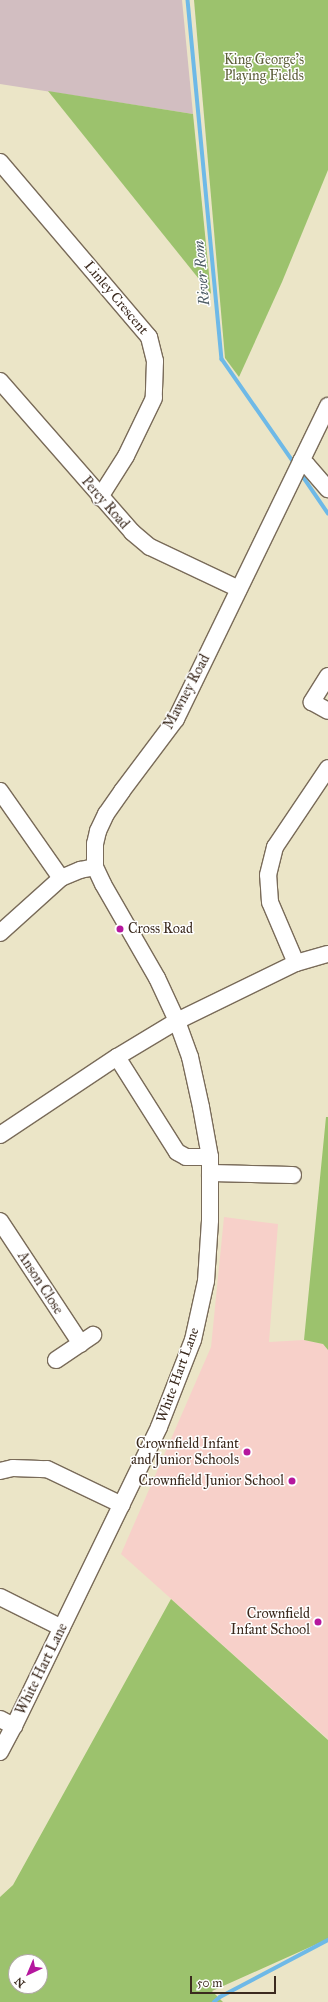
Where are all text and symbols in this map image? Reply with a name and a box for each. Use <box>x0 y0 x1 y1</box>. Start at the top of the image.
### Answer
park label: King George's Playing Fields <box>224 52 304 84</box>
water label: River Rom <box>190 240 214 306</box>
street label: Linley Crescent <box>80 258 152 338</box>
street label: Percy Road <box>78 473 132 533</box>
street label: Mawney Road <box>160 652 214 732</box>
place label: Cross Road <box>128 921 193 937</box>
marker: Cross Road <box>115 924 125 934</box>
street label: Anson Close <box>14 1249 66 1317</box>
street label: White Hart Lane <box>153 1325 203 1425</box>
place label: Crownfield Infant and Junior Schools <box>131 1436 239 1468</box>
marker: Crownfield Infant and Junior Schools <box>242 1447 252 1457</box>
place label: Crownfield Junior School <box>138 1473 284 1489</box>
marker: Crownfield Junior School <box>287 1476 297 1486</box>
place label: Crownfield Infant School <box>231 1606 310 1638</box>
marker: Crownfield Infant School <box>313 1617 323 1627</box>
street label: White Hart Lane <box>13 1621 71 1717</box>
north arrow <box>8 1954 48 1994</box>
scale bar <box>192 1968 278 1994</box>
text: N <box>12 1974 28 1990</box>
text: 50 m <box>197 1976 222 1990</box>

